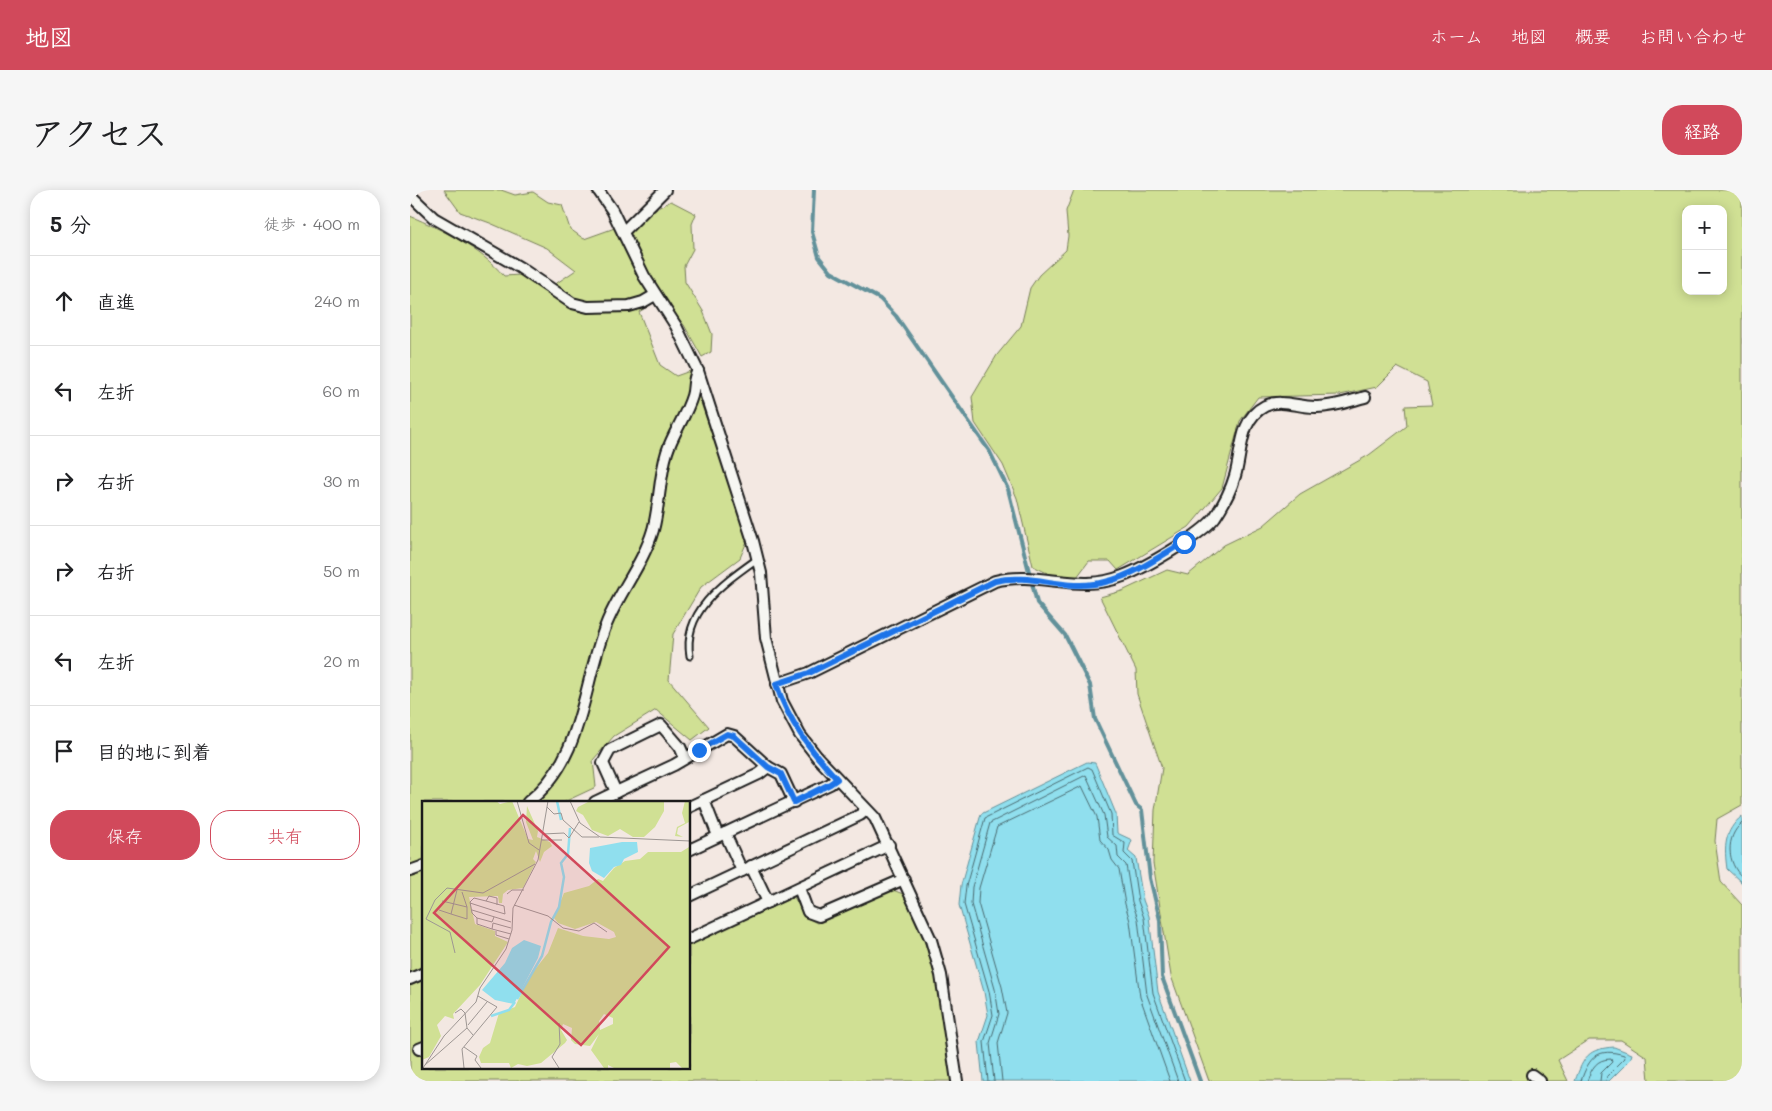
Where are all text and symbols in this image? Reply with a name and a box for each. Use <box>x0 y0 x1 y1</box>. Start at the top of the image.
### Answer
text: 地図 <box>25 21 73 52</box>
text: ホーム <box>1430 24 1483 48</box>
text: 地図 <box>1511 24 1547 48</box>
text: 概要 <box>1575 24 1611 48</box>
text: お問い合わせ <box>1639 24 1747 48</box>
button: 経路 <box>1662 105 1742 155</box>
text: アクセス <box>30 109 168 155</box>
map controls <box>1682 205 1727 295</box>
button: + <box>1682 205 1727 250</box>
text: 5 分 <box>50 210 91 237</box>
text: 徒歩 · 400 m <box>264 213 360 234</box>
button: − <box>1682 250 1727 295</box>
icon: ahead <box>50 287 78 315</box>
text: 直進 <box>97 289 135 314</box>
text: 240 m <box>314 290 360 311</box>
icon: left <box>50 377 78 405</box>
text: 左折 <box>97 379 135 404</box>
text: 60 m <box>323 380 360 401</box>
icon: right <box>50 467 78 495</box>
text: 右折 <box>97 469 135 494</box>
text: 30 m <box>323 470 360 491</box>
route start <box>1173 531 1196 554</box>
icon: right <box>50 557 78 585</box>
text: 右折 <box>97 559 135 584</box>
text: 50 m <box>323 560 360 581</box>
icon: left <box>50 647 78 675</box>
text: 左折 <box>97 649 135 674</box>
text: 20 m <box>323 650 360 671</box>
icon: arrive <box>50 737 78 765</box>
text: 目的地に到着 <box>97 739 211 764</box>
route end <box>688 739 711 762</box>
inset map <box>422 801 690 1068</box>
button: 保存 <box>50 810 200 860</box>
button: 共有 <box>210 810 360 860</box>

